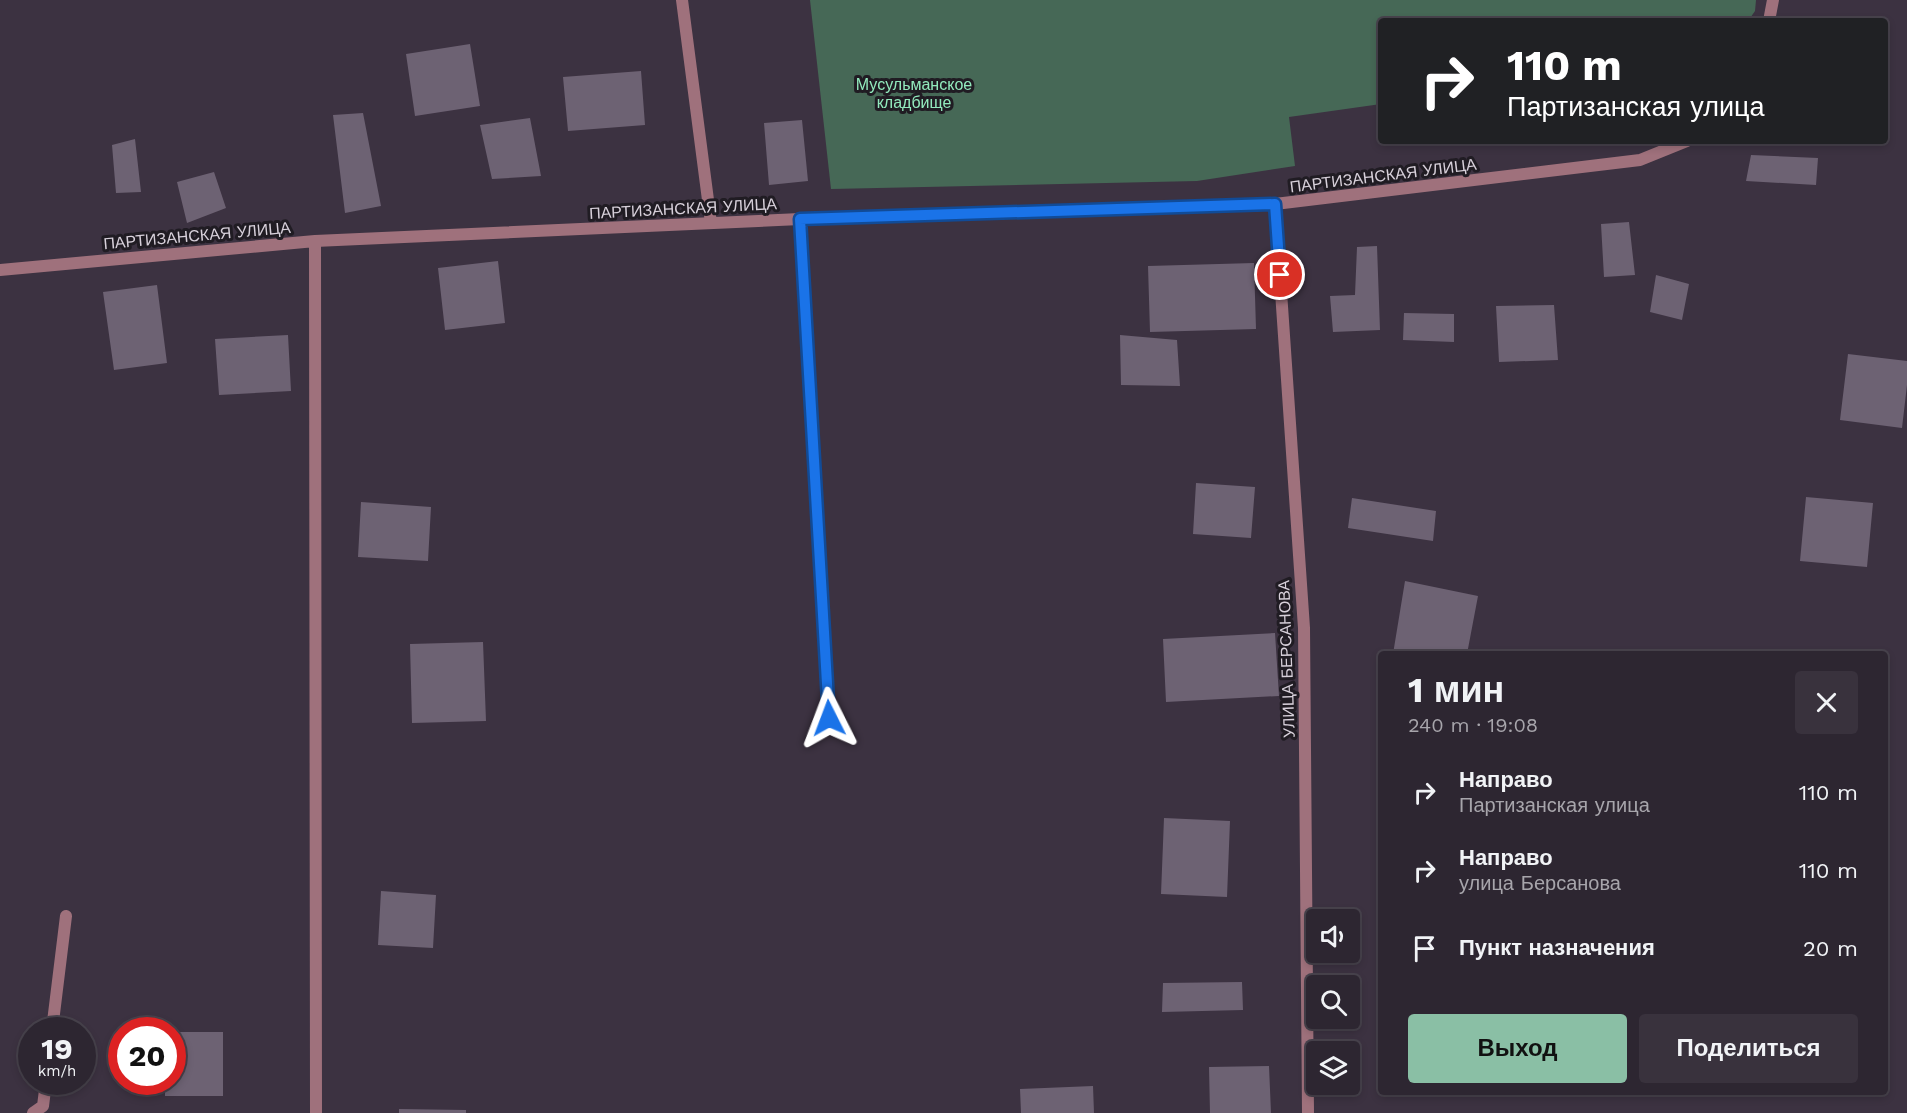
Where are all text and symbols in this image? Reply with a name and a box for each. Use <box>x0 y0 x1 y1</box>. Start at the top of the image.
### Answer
text: 110 m <box>1507 41 1622 90</box>
icon: right <box>1408 42 1486 120</box>
park label: Мусульманское кладбище <box>856 75 972 112</box>
text: Партизанская улица <box>1507 91 1765 123</box>
street label: ПАРТИЗАНСКАЯ УЛИЦА <box>1289 155 1478 196</box>
street label: ПАРТИЗАНСКАЯ УЛИЦА <box>589 194 778 223</box>
street label: ПАРТИЗАНСКАЯ УЛИЦА <box>103 218 292 253</box>
pin <box>1254 249 1305 300</box>
icon: arrive <box>1263 258 1296 291</box>
street label: УЛИЦА БЕРСАНОВА <box>1274 579 1299 738</box>
text: 1 мин <box>1408 669 1504 711</box>
button: close <box>1795 671 1858 734</box>
position arrow <box>797 686 861 750</box>
text: 240 m · 19:08 <box>1408 713 1538 737</box>
text: Направо <box>1459 767 1553 792</box>
icon: right <box>1408 776 1441 809</box>
text: 110 m <box>1799 780 1858 805</box>
text: Партизанская улица <box>1459 793 1650 817</box>
text: Направо <box>1459 845 1553 870</box>
icon: right <box>1408 854 1441 887</box>
text: 110 m <box>1799 858 1858 883</box>
text: улица Берсанова <box>1459 871 1621 895</box>
map controls <box>1306 909 1360 1095</box>
button: sound <box>1306 909 1360 963</box>
icon: arrive <box>1408 932 1441 965</box>
text: Пункт назначения <box>1459 935 1655 960</box>
text: 20 m <box>1803 936 1858 961</box>
button: search <box>1306 975 1360 1029</box>
button: Выход <box>1408 1014 1627 1083</box>
button: Поделиться <box>1639 1014 1858 1083</box>
speed limit sign: 20 <box>108 1017 186 1095</box>
text: 19 <box>41 1031 73 1066</box>
button: layers <box>1306 1041 1360 1095</box>
text: km/h <box>38 1062 76 1080</box>

